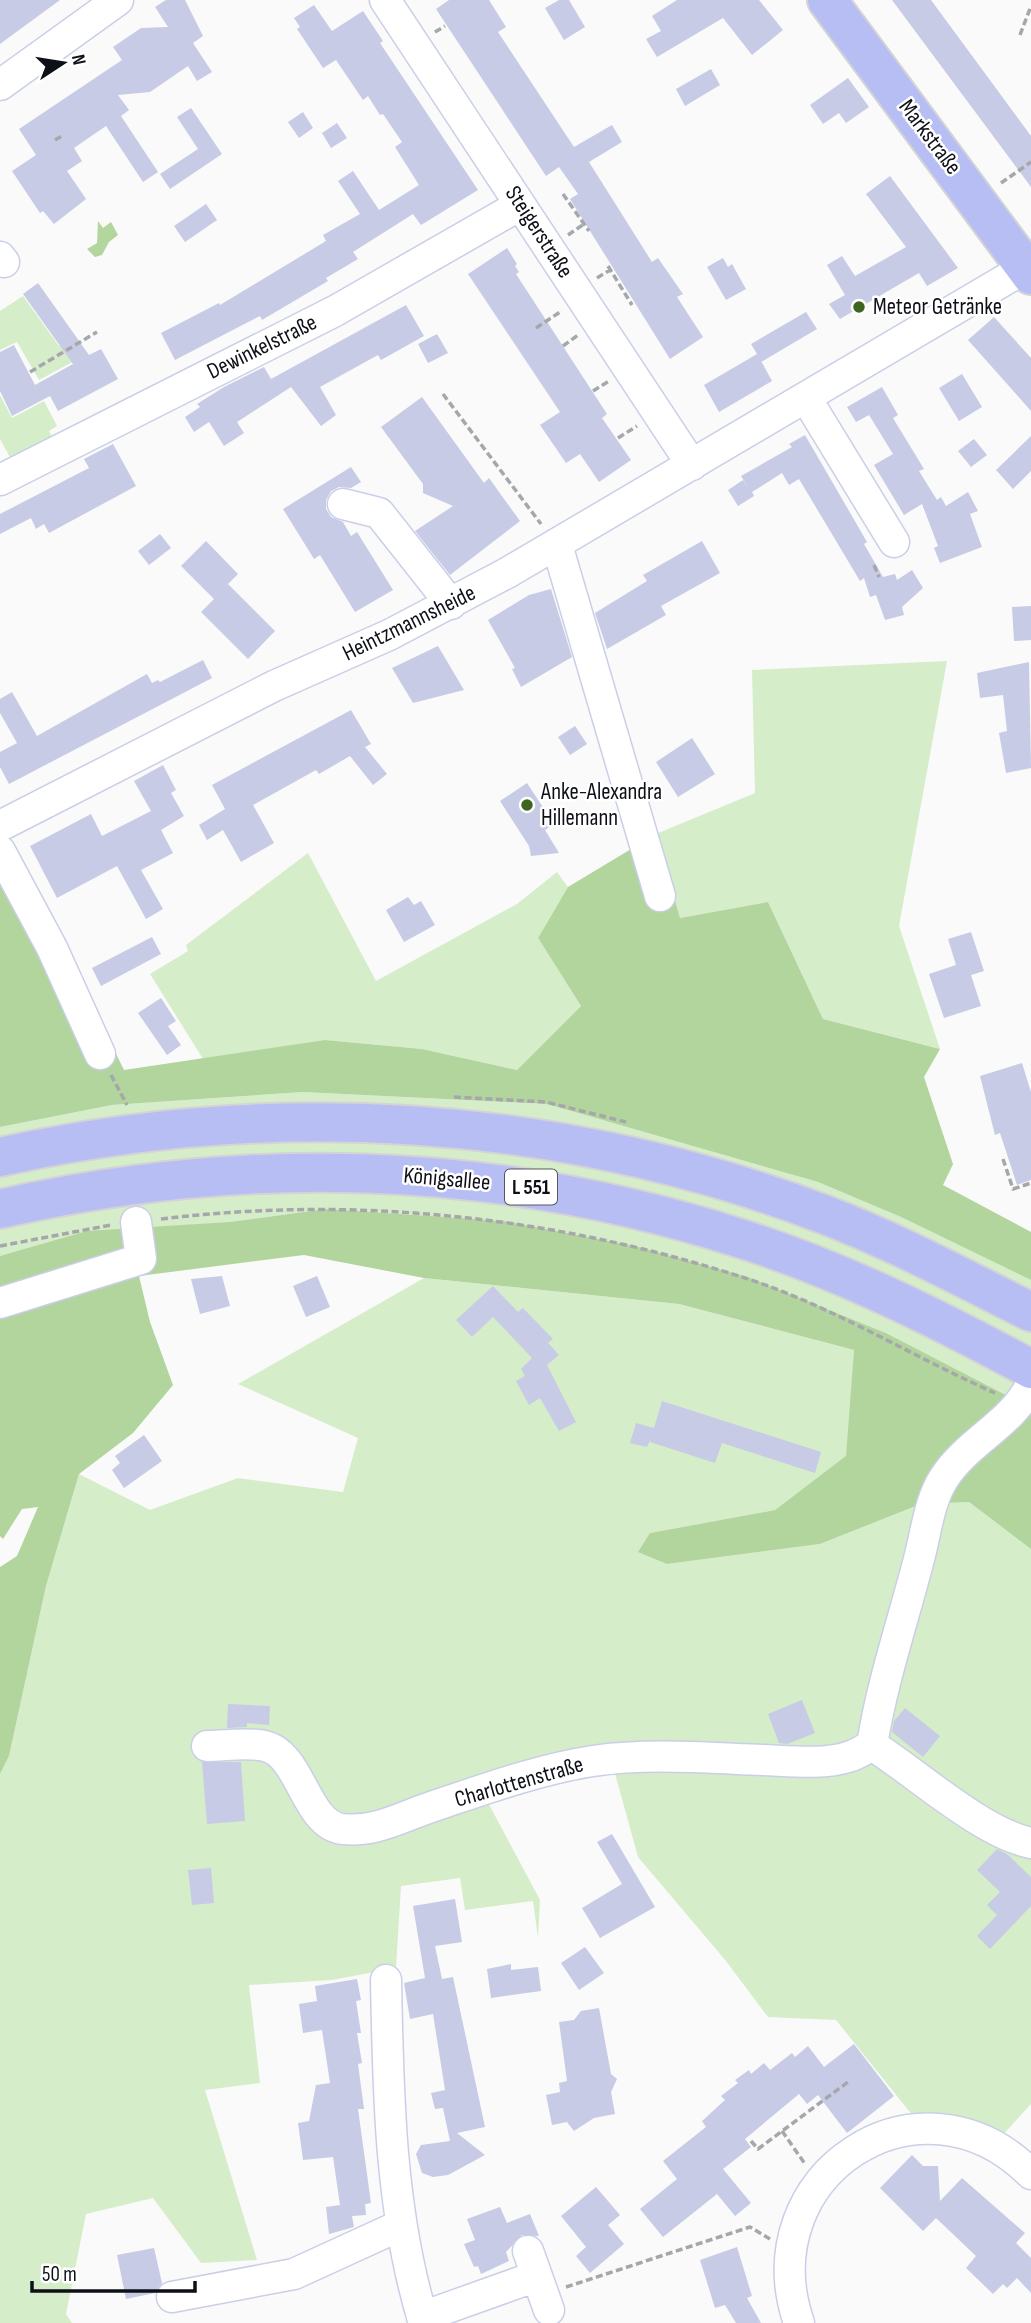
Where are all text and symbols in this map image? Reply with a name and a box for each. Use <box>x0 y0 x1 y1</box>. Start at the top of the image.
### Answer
north arrow <box>28 28 98 98</box>
text: N <box>66 52 90 67</box>
street label: Markstraße <box>893 94 967 180</box>
street label: Steigerstraße <box>499 181 579 283</box>
place label: Meteor Getränke <box>873 293 1002 321</box>
marker: Meteor Getränke <box>851 299 867 315</box>
street label: Dewinkelstraße <box>203 308 321 386</box>
street label: Heintzmannsheide <box>338 579 480 667</box>
place label: Anke-Alexandra Hillemann <box>540 778 662 832</box>
marker: Anke-Alexandra Hillemann <box>519 797 535 813</box>
street label: Königsallee <box>402 1161 492 1197</box>
road number: L 551 <box>505 1170 557 1204</box>
street label: Charlottenstraße <box>451 1750 587 1814</box>
scale bar <box>32 2250 194 2294</box>
text: 50 m <box>42 2262 77 2287</box>

